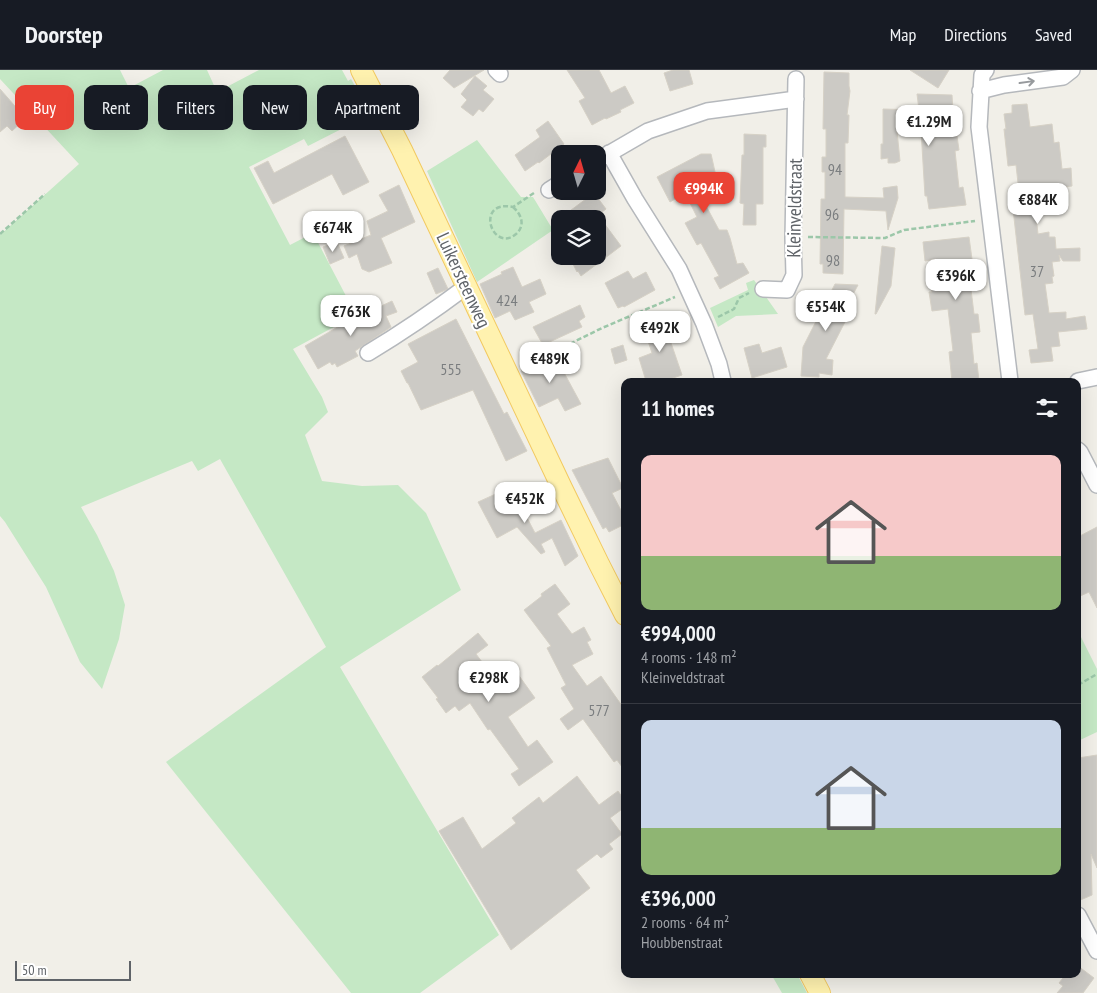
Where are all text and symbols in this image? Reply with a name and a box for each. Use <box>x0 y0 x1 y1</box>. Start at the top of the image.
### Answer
text: Doorstep <box>25 19 103 50</box>
text: Map <box>890 23 916 46</box>
text: Directions <box>944 23 1007 46</box>
text: Saved <box>1035 23 1072 46</box>
one-way arrow <box>1019 77 1035 87</box>
chip: Buy <box>15 85 74 130</box>
chip: Rent <box>84 85 148 130</box>
chip: Filters <box>158 85 233 130</box>
chip: New <box>243 85 307 130</box>
chip: Apartment <box>317 85 419 130</box>
pin: €1.29M <box>888 104 970 147</box>
text: €1.29M <box>907 111 951 131</box>
north arrow <box>551 145 606 200</box>
map controls <box>551 145 606 265</box>
street label: Kleinveldstraat <box>781 157 807 258</box>
house number: 94 <box>828 159 842 179</box>
pin: €994K <box>669 172 739 214</box>
text: €994K <box>685 178 723 198</box>
pin: €884K <box>1003 182 1073 225</box>
text: €884K <box>1019 189 1057 209</box>
house number: 96 <box>825 204 839 224</box>
pin: €674K <box>298 210 368 253</box>
button: layers <box>551 210 606 265</box>
text: €674K <box>314 217 352 237</box>
street label: Luikersteenweg <box>431 228 497 332</box>
house number: 98 <box>826 250 840 270</box>
pin: €396K <box>921 258 991 301</box>
house number: 37 <box>1030 261 1044 281</box>
text: €396K <box>937 265 975 285</box>
house number: 424 <box>496 290 518 310</box>
pin: €554K <box>791 290 861 332</box>
pin: €763K <box>316 294 386 337</box>
text: €554K <box>807 296 845 316</box>
text: €763K <box>332 301 370 321</box>
pin: €492K <box>625 310 695 353</box>
text: €492K <box>641 317 679 337</box>
pin: €489K <box>515 342 585 384</box>
text: €489K <box>531 348 569 368</box>
house number: 555 <box>440 359 462 379</box>
icon: filters <box>1033 394 1061 422</box>
text: 11 homes <box>641 395 714 422</box>
pin: €452K <box>490 482 560 524</box>
icon: home <box>806 487 896 577</box>
text: €452K <box>506 488 544 508</box>
text: €994,000 <box>641 620 716 647</box>
text: 4 rooms · 148 m² <box>641 647 737 667</box>
pin: €298K <box>454 660 524 703</box>
text: €298K <box>470 667 508 687</box>
text: Kleinveldstraat <box>641 667 725 687</box>
house number: 577 <box>588 700 610 720</box>
icon: home <box>806 753 896 843</box>
text: €396,000 <box>641 885 716 912</box>
text: 2 rooms · 64 m² <box>641 912 729 932</box>
text: Houbbenstraat <box>641 932 722 952</box>
scale bar <box>15 958 131 981</box>
text: 50 m <box>22 961 47 979</box>

